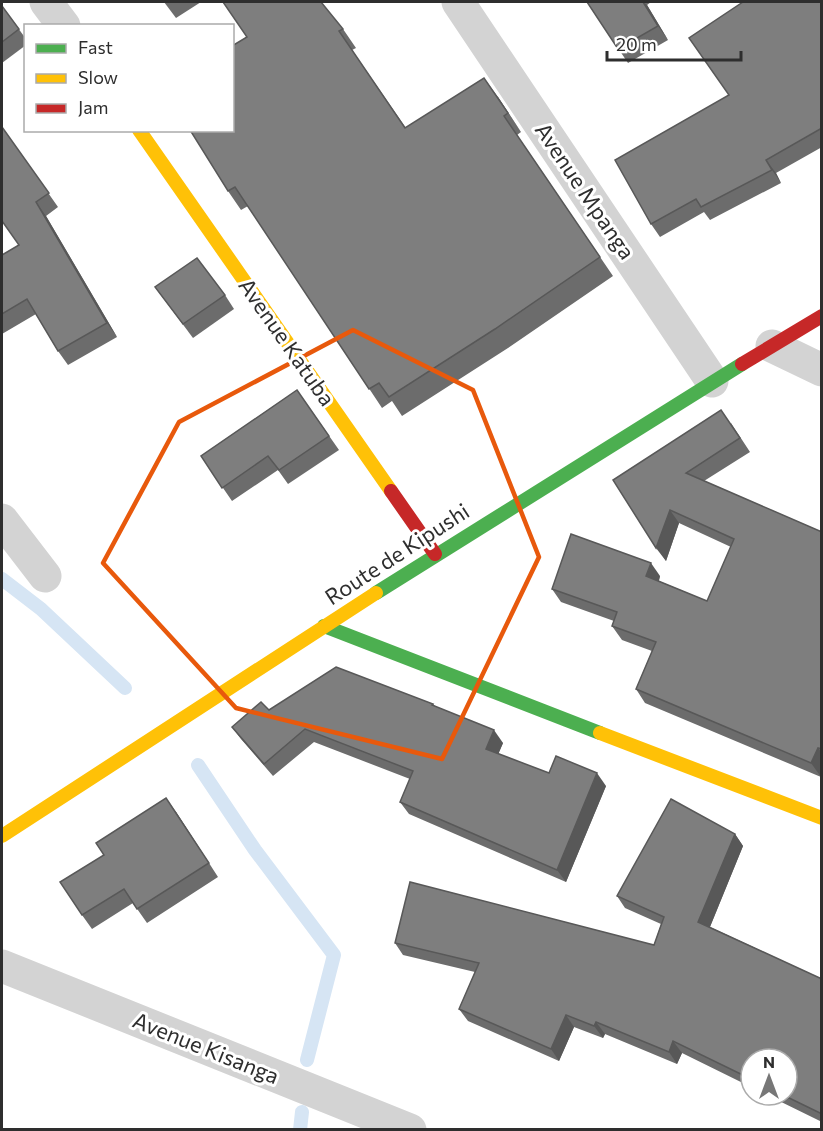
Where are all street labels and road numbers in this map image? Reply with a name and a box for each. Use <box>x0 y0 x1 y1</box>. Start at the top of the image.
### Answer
street label: Avenue Mpanga <box>530 117 641 264</box>
street label: Avenue Katuba <box>233 273 341 411</box>
street label: Route de Kipushi <box>319 497 474 610</box>
street label: Avenue Kisanga <box>129 1006 283 1089</box>

